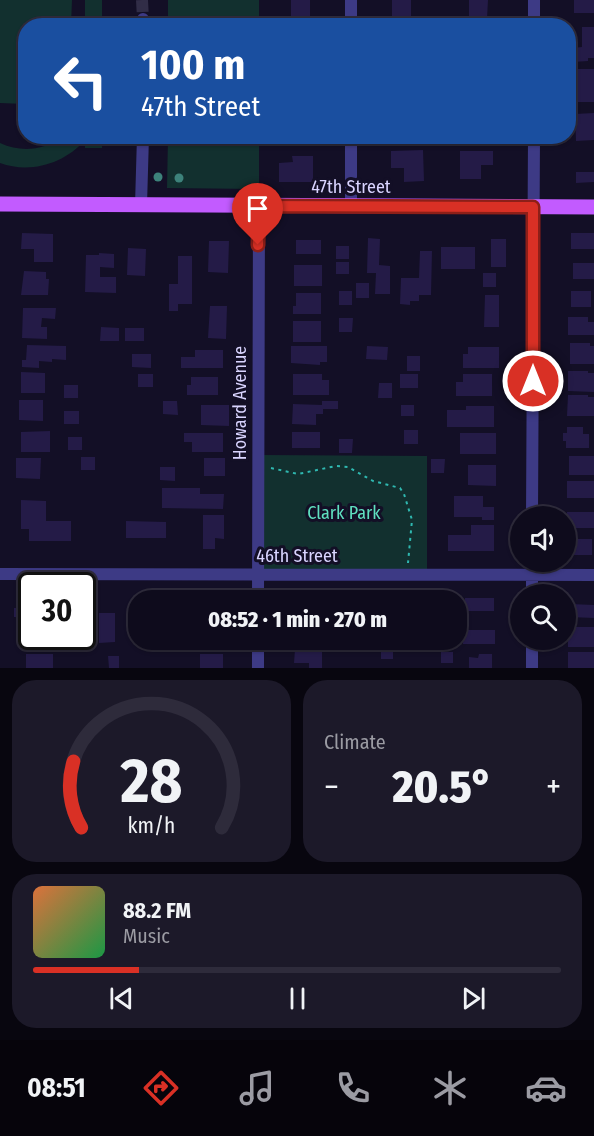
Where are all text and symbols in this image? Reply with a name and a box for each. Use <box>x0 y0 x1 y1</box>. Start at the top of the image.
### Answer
text: 100 m <box>141 40 245 90</box>
icon: left <box>42 42 120 120</box>
text: 47th Street <box>141 91 260 123</box>
street label: 47th Street <box>311 176 391 198</box>
pin <box>232 183 283 245</box>
icon: arrive <box>241 192 274 225</box>
street label: Howard Avenue <box>229 346 251 460</box>
position arrow <box>501 349 565 413</box>
park label: Clark Park <box>307 502 381 524</box>
map controls <box>510 506 576 650</box>
button: sound <box>510 506 576 572</box>
street label: 46th Street <box>256 545 338 567</box>
speed limit sign: 30 <box>18 572 96 650</box>
button: search <box>510 584 576 650</box>
text: 08:52 · 1 min · 270 m <box>208 606 387 633</box>
text: Climate <box>324 730 386 754</box>
text: 28 <box>120 744 182 819</box>
text: 20.5° <box>392 760 492 814</box>
text: − <box>324 767 339 807</box>
text: + <box>546 767 561 807</box>
text: km/h <box>128 813 175 839</box>
text: 88.2 FM <box>123 897 191 924</box>
text: Music <box>123 924 170 948</box>
icon: previous <box>105 982 138 1015</box>
icon: pause <box>281 982 314 1015</box>
icon: next <box>457 982 490 1015</box>
icon: directions <box>140 1067 182 1109</box>
icon: music <box>236 1067 278 1109</box>
icon: phone <box>332 1067 374 1109</box>
icon: climate <box>429 1067 471 1109</box>
icon: car <box>525 1067 567 1109</box>
text: 08:51 <box>27 1072 86 1104</box>

